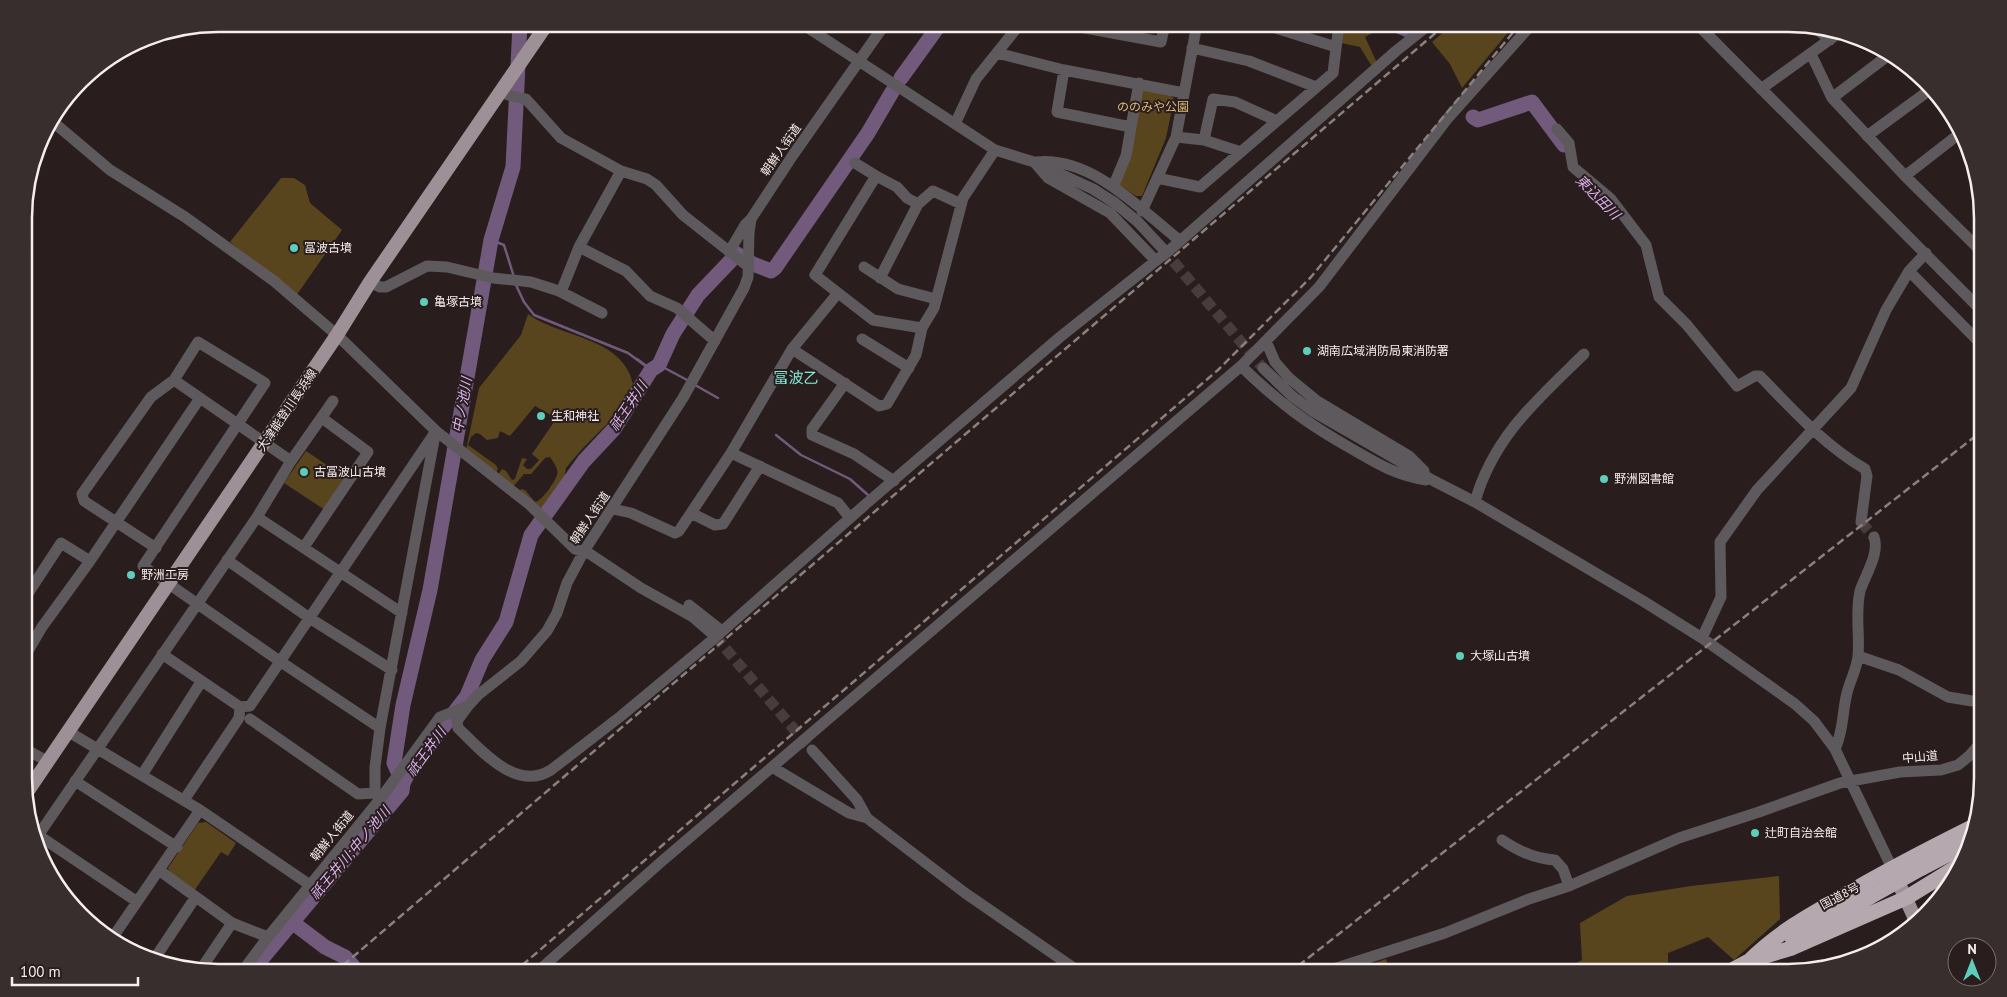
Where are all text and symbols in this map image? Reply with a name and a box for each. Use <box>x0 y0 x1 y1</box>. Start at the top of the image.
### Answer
park label: ののみや公園 <box>1117 99 1189 114</box>
street label: 朝鮮人街道 <box>757 121 804 179</box>
water label: 東込田川 <box>1572 171 1626 225</box>
place label: 冨波古墳 <box>304 240 352 255</box>
marker: 冨波古墳 <box>288 242 300 254</box>
place label: 亀塚古墳 <box>434 294 482 309</box>
marker: 亀塚古墳 <box>418 296 430 308</box>
place label: 湖南広域消防局東消防署 <box>1317 343 1449 358</box>
marker: 湖南広域消防局東消防署 <box>1301 345 1313 357</box>
street label: 大津能登川長浜線 <box>254 366 320 454</box>
district label: 冨波乙 <box>773 368 819 387</box>
water label: 中ノ池川 <box>448 374 476 434</box>
water label: 祇王井川 <box>605 376 652 434</box>
place label: 生和神社 <box>551 408 599 423</box>
marker: 生和神社 <box>535 410 547 422</box>
place label: 古冨波山古墳 <box>314 464 386 479</box>
marker: 古冨波山古墳 <box>298 466 310 478</box>
place label: 野洲図書館 <box>1614 471 1674 486</box>
marker: 野洲図書館 <box>1598 473 1610 485</box>
street label: 朝鮮人街道 <box>567 489 613 547</box>
place label: 野洲工房 <box>141 567 189 582</box>
marker: 野洲工房 <box>125 569 137 581</box>
place label: 大塚山古墳 <box>1470 648 1530 663</box>
marker: 大塚山古墳 <box>1454 650 1466 662</box>
water label: 祇王井川 <box>402 722 451 780</box>
street label: 中山道 <box>1901 747 1939 766</box>
water label: 祇王井川;中ノ池川 <box>306 801 395 903</box>
street label: 朝鮮人街道 <box>307 808 356 864</box>
place label: 辻町自治会館 <box>1765 825 1837 840</box>
marker: 辻町自治会館 <box>1749 827 1761 839</box>
street label: 国道8号 <box>1817 879 1862 912</box>
north arrow <box>1947 937 1997 987</box>
text: N <box>1967 940 1977 958</box>
scale bar <box>12 954 139 986</box>
text: 100 m <box>20 962 61 981</box>

